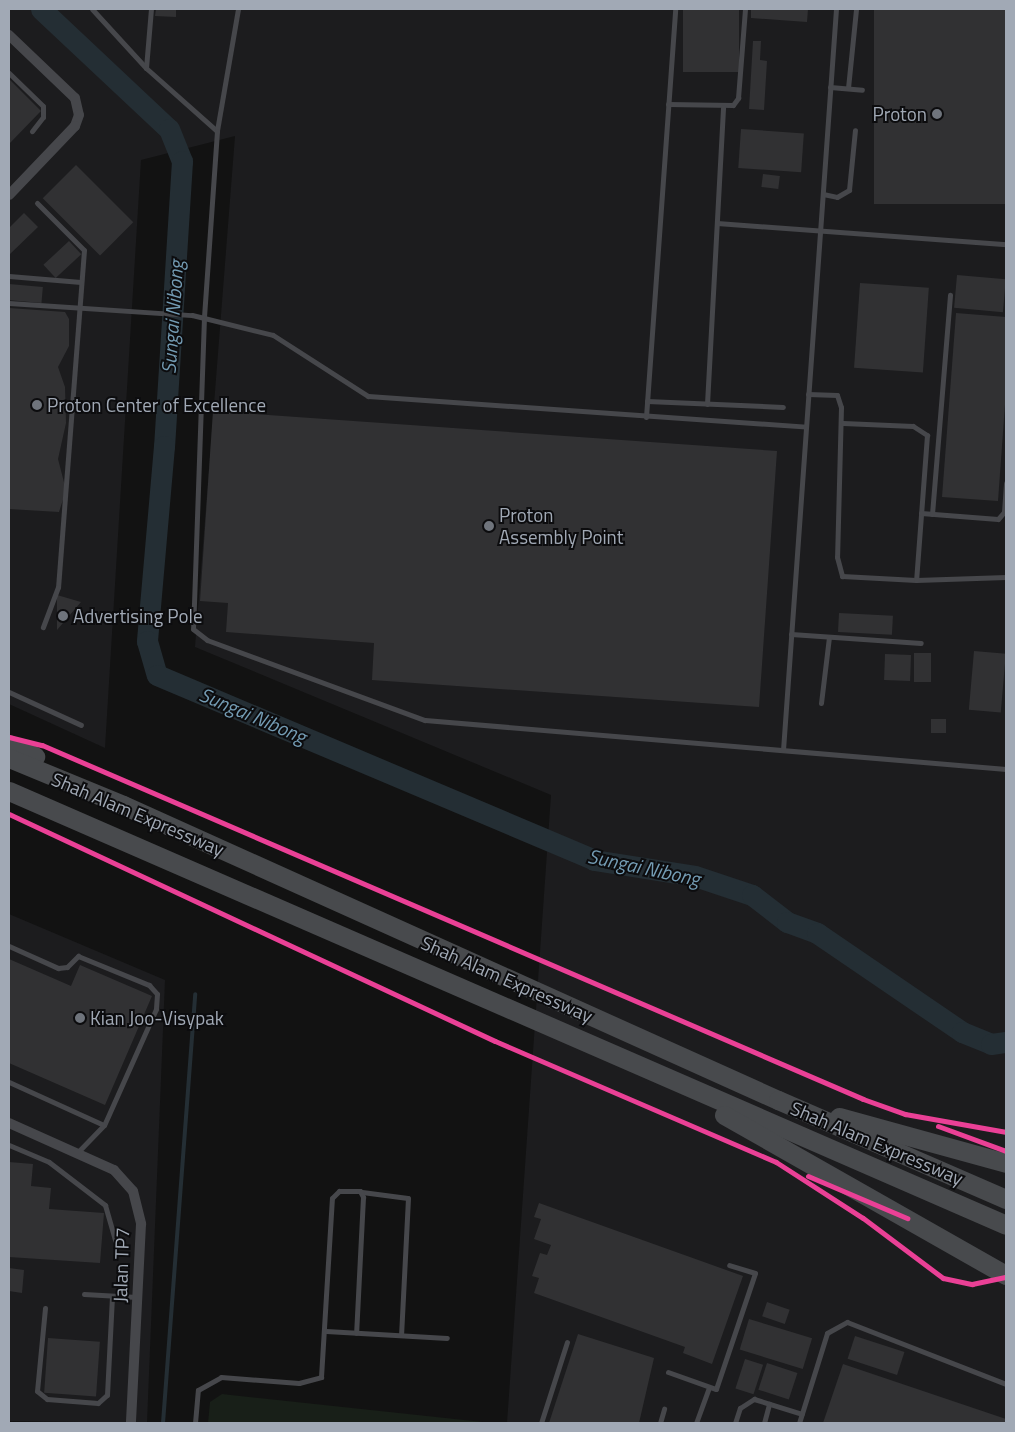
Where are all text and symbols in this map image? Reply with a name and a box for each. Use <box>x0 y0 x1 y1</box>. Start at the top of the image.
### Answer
place label: Proton <box>872 103 927 125</box>
marker: Proton <box>931 108 943 120</box>
water label: Sungai Nibong <box>156 259 188 375</box>
place label: Proton Center of Excellence <box>47 394 266 416</box>
marker: Proton Center of Excellence <box>31 399 43 411</box>
place label: Proton Assembly Point <box>499 504 623 548</box>
marker: Proton Assembly Point <box>483 520 495 532</box>
place label: Advertising Pole <box>73 605 203 627</box>
marker: Advertising Pole <box>57 610 69 622</box>
water label: Sungai Nibong <box>196 682 310 748</box>
street label: Shah Alam Expressway <box>48 767 228 861</box>
water label: Sungai Nibong <box>586 843 702 891</box>
street label: Shah Alam Expressway <box>418 931 596 1027</box>
place label: Kian Joo-Visypak <box>90 1007 224 1029</box>
marker: Kian Joo-Visypak <box>74 1012 86 1024</box>
street label: Shah Alam Expressway <box>787 1096 967 1190</box>
street label: Jalan TP7 <box>108 1227 134 1303</box>

